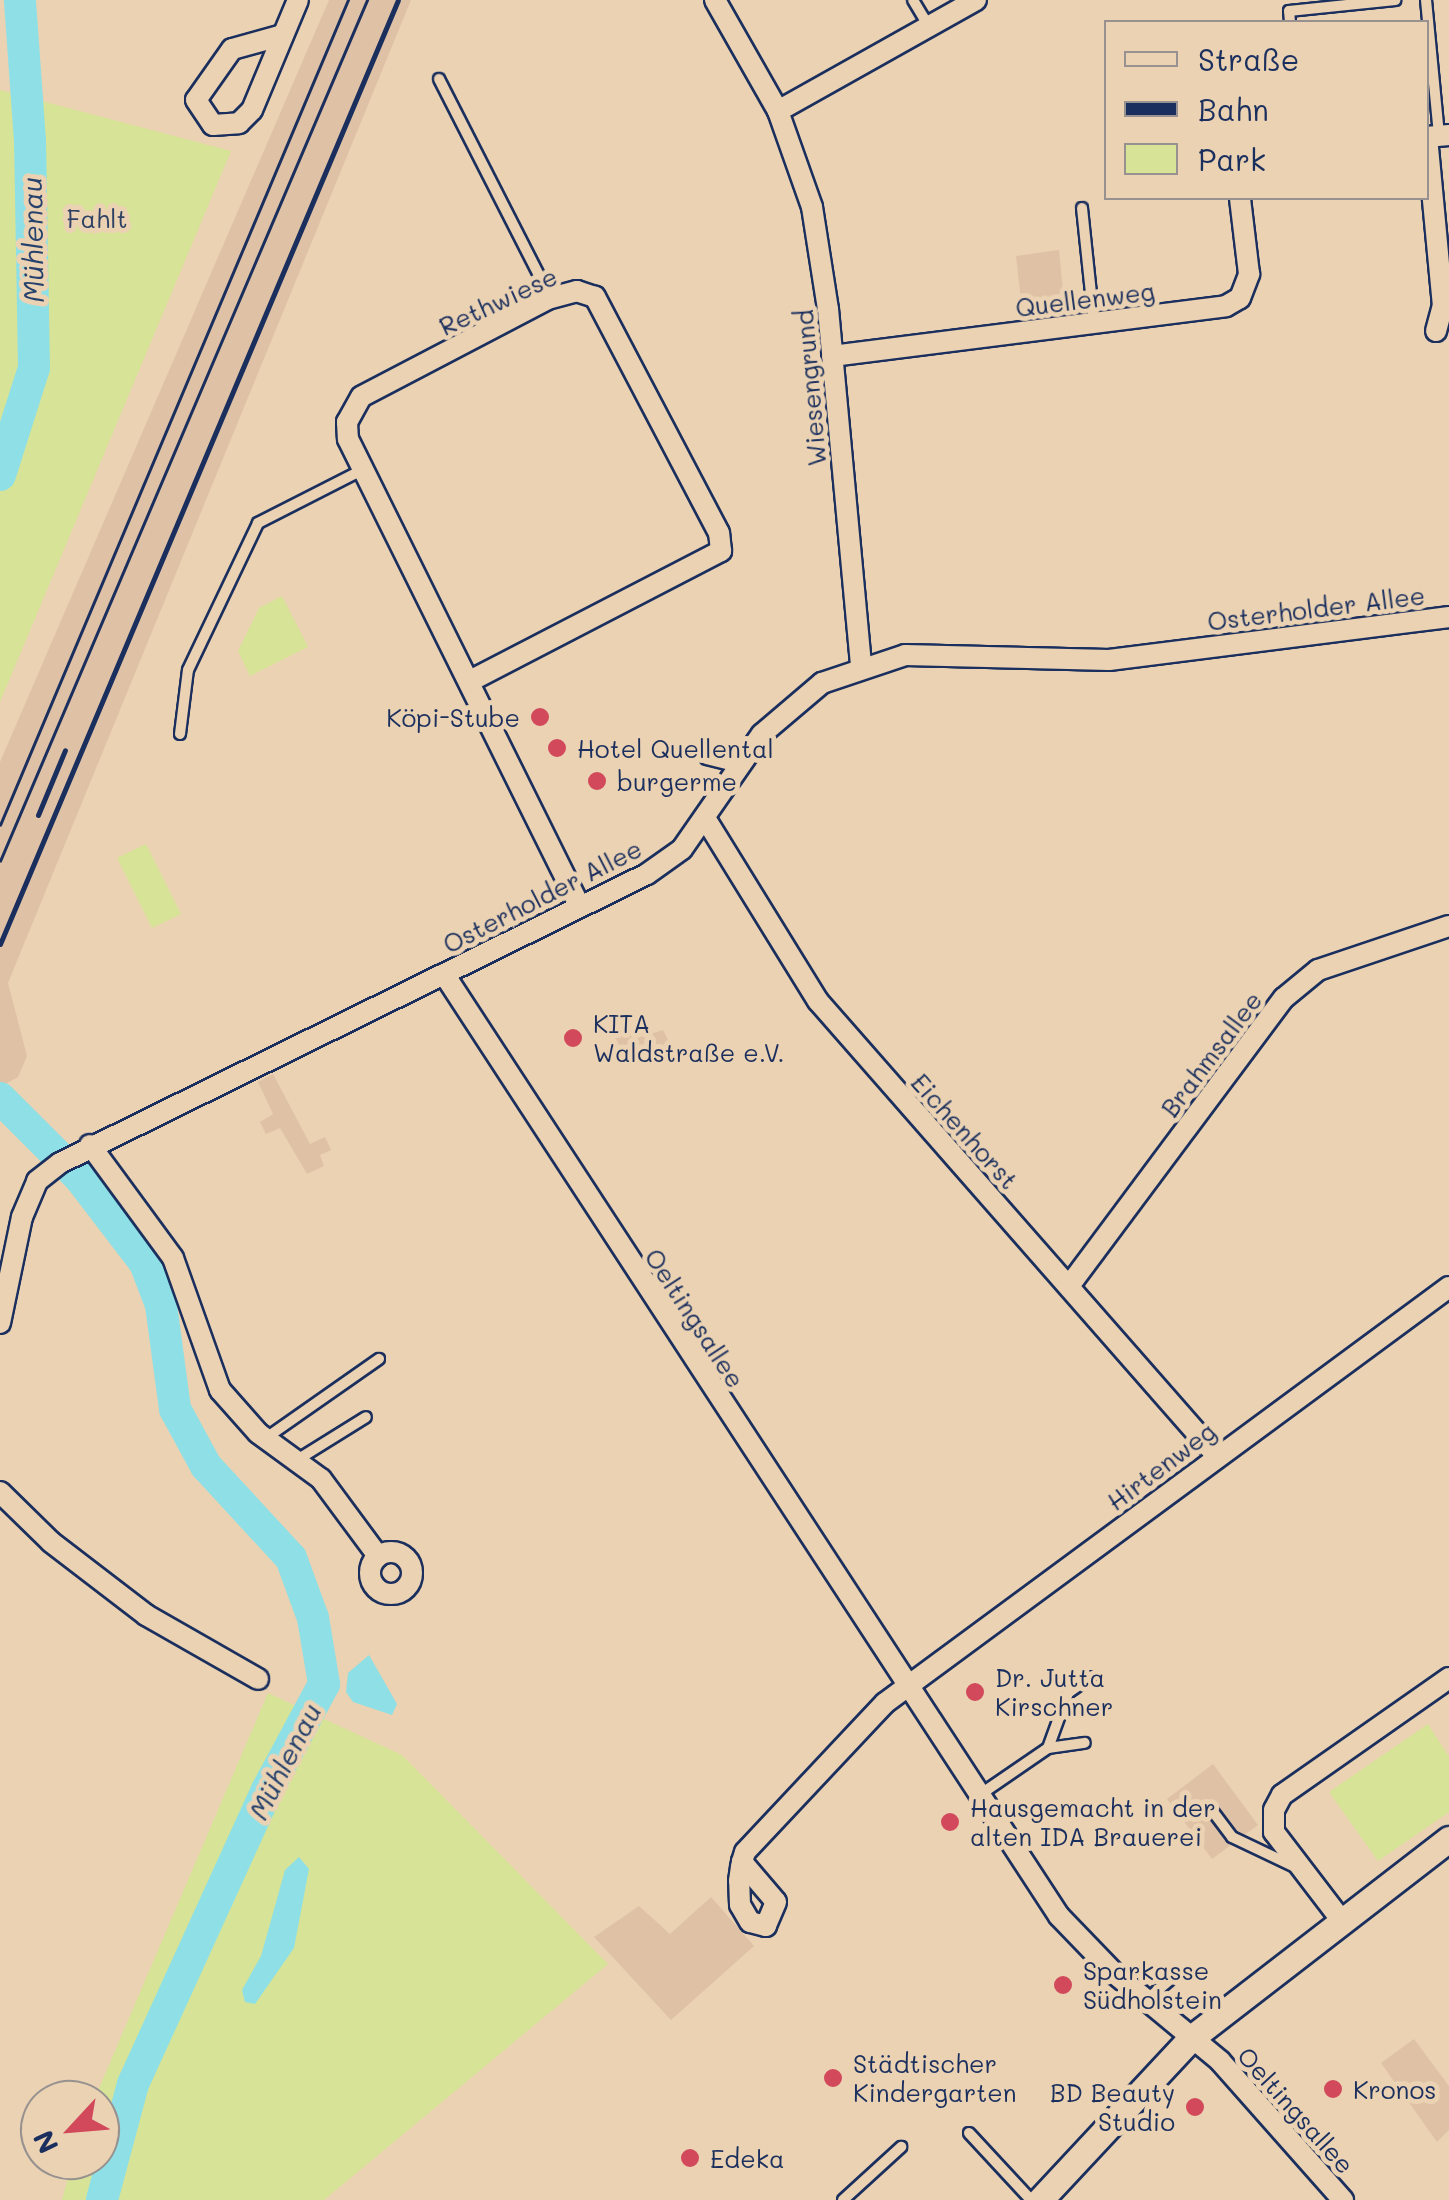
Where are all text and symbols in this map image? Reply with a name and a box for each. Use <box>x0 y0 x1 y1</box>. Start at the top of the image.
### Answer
legend <box>1104 20 1429 200</box>
text: Straße <box>1198 39 1299 79</box>
text: Bahn <box>1198 89 1269 129</box>
text: Park <box>1198 139 1266 179</box>
water label: Mühlenau <box>14 177 50 303</box>
park label: Fahlt <box>67 203 127 233</box>
street label: Rethwiese <box>434 261 562 341</box>
street label: Quellenweg <box>1014 276 1156 322</box>
street label: Wiesengrund <box>788 309 832 467</box>
street label: Osterholder Allee <box>1206 580 1426 636</box>
place label: Köpi-Stube <box>386 702 520 732</box>
marker: Köpi-Stube <box>529 706 551 728</box>
place label: Hotel Quellental <box>577 733 774 763</box>
marker: Hotel Quellental <box>546 737 568 759</box>
place label: burgerme <box>617 766 737 796</box>
marker: burgerme <box>586 770 608 792</box>
street label: Osterholder Allee <box>438 833 646 959</box>
street label: Brahmsallee <box>1154 986 1268 1122</box>
place label: KITA Waldstraße e.V. <box>593 1009 785 1068</box>
marker: KITA Waldstraße e.V. <box>562 1027 584 1049</box>
street label: Eichenhorst <box>905 1067 1025 1195</box>
street label: Oeltingsallee <box>639 1243 751 1393</box>
street label: Hirtenweg <box>1101 1416 1221 1516</box>
place label: Dr. Jutta Kirschner <box>995 1663 1113 1722</box>
marker: Dr. Jutta Kirschner <box>964 1681 986 1703</box>
water label: Mühlenau <box>240 1697 328 1825</box>
place label: Hausgemacht in der alten IDA Brauerei <box>970 1793 1216 1852</box>
marker: Hausgemacht in der alten IDA Brauerei <box>939 1811 961 1833</box>
place label: Sparkasse Südholstein <box>1083 1956 1222 2015</box>
marker: Sparkasse Südholstein <box>1052 1974 1074 1996</box>
street label: Oeltingsallee <box>1231 2041 1361 2179</box>
place label: Städtischer Kindergarten <box>853 2049 1016 2108</box>
marker: Städtischer Kindergarten <box>822 2067 844 2089</box>
place label: Kronos <box>1353 2074 1436 2104</box>
place label: BD Beauty Studio <box>1050 2078 1175 2137</box>
marker: Kronos <box>1322 2078 1344 2100</box>
north arrow <box>20 2080 120 2180</box>
marker: BD Beauty Studio <box>1184 2096 1206 2118</box>
text: N <box>24 2125 66 2160</box>
place label: Edeka <box>710 2143 784 2173</box>
marker: Edeka <box>679 2147 701 2169</box>

